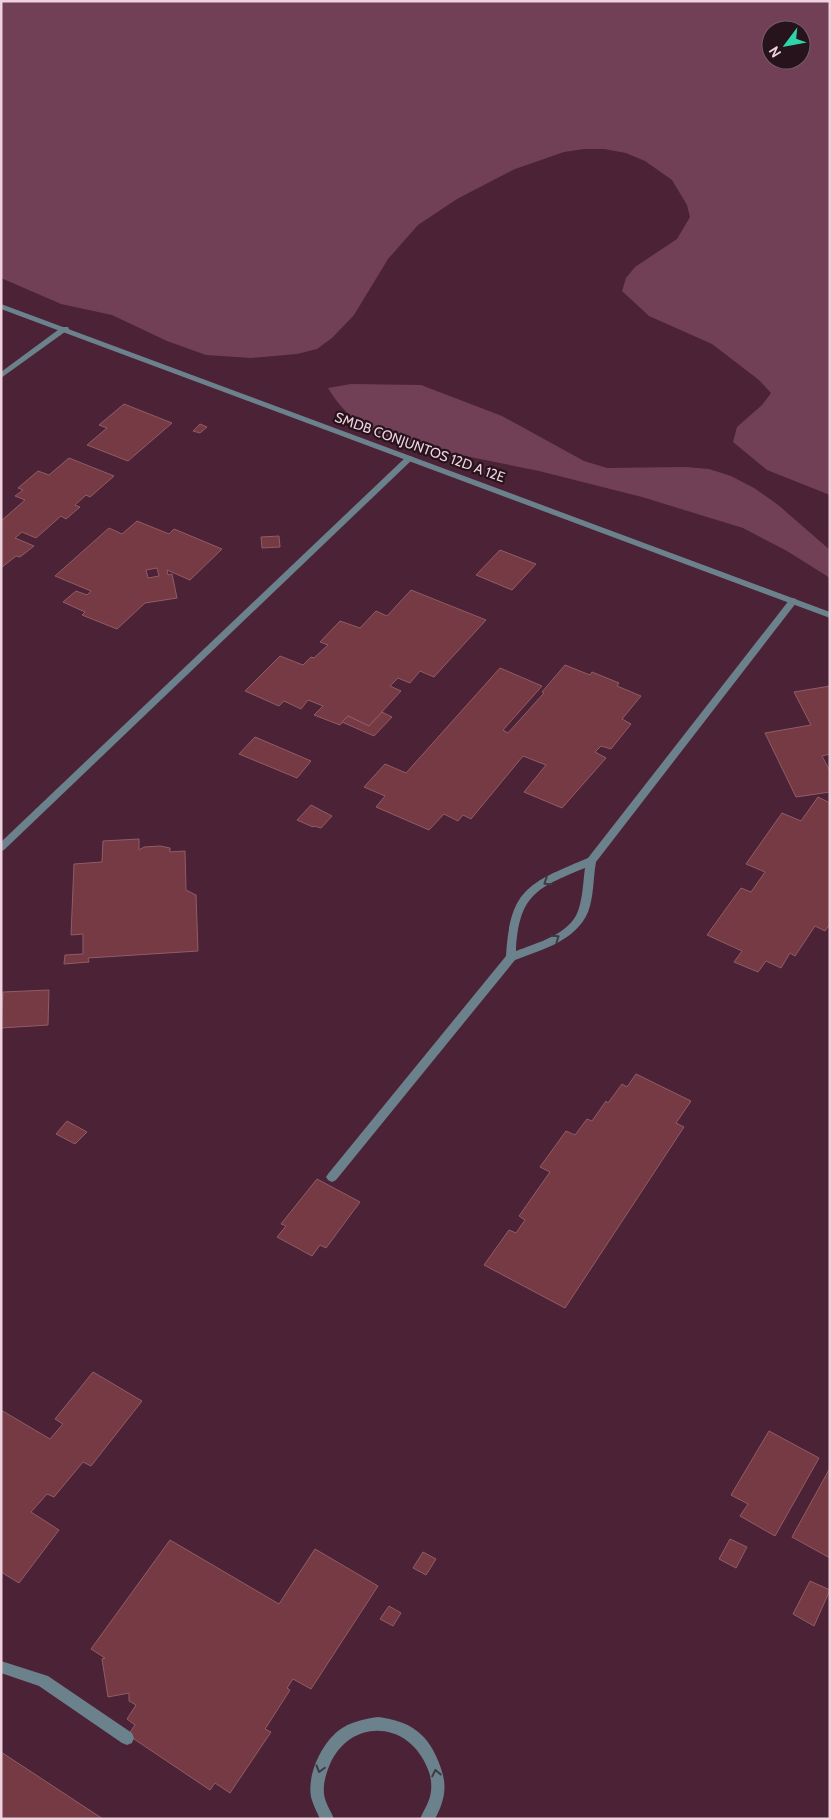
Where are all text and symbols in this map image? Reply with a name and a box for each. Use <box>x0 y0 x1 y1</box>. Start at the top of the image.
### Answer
north arrow <box>761 20 811 70</box>
text: N <box>765 43 785 61</box>
street label: SMDB CONJUNTOS 12D A 12E <box>332 408 508 486</box>
one-way arrow <box>543 876 553 885</box>
one-way arrow <box>550 935 560 944</box>
one-way arrow <box>316 1765 326 1773</box>
one-way arrow <box>431 1768 442 1777</box>

